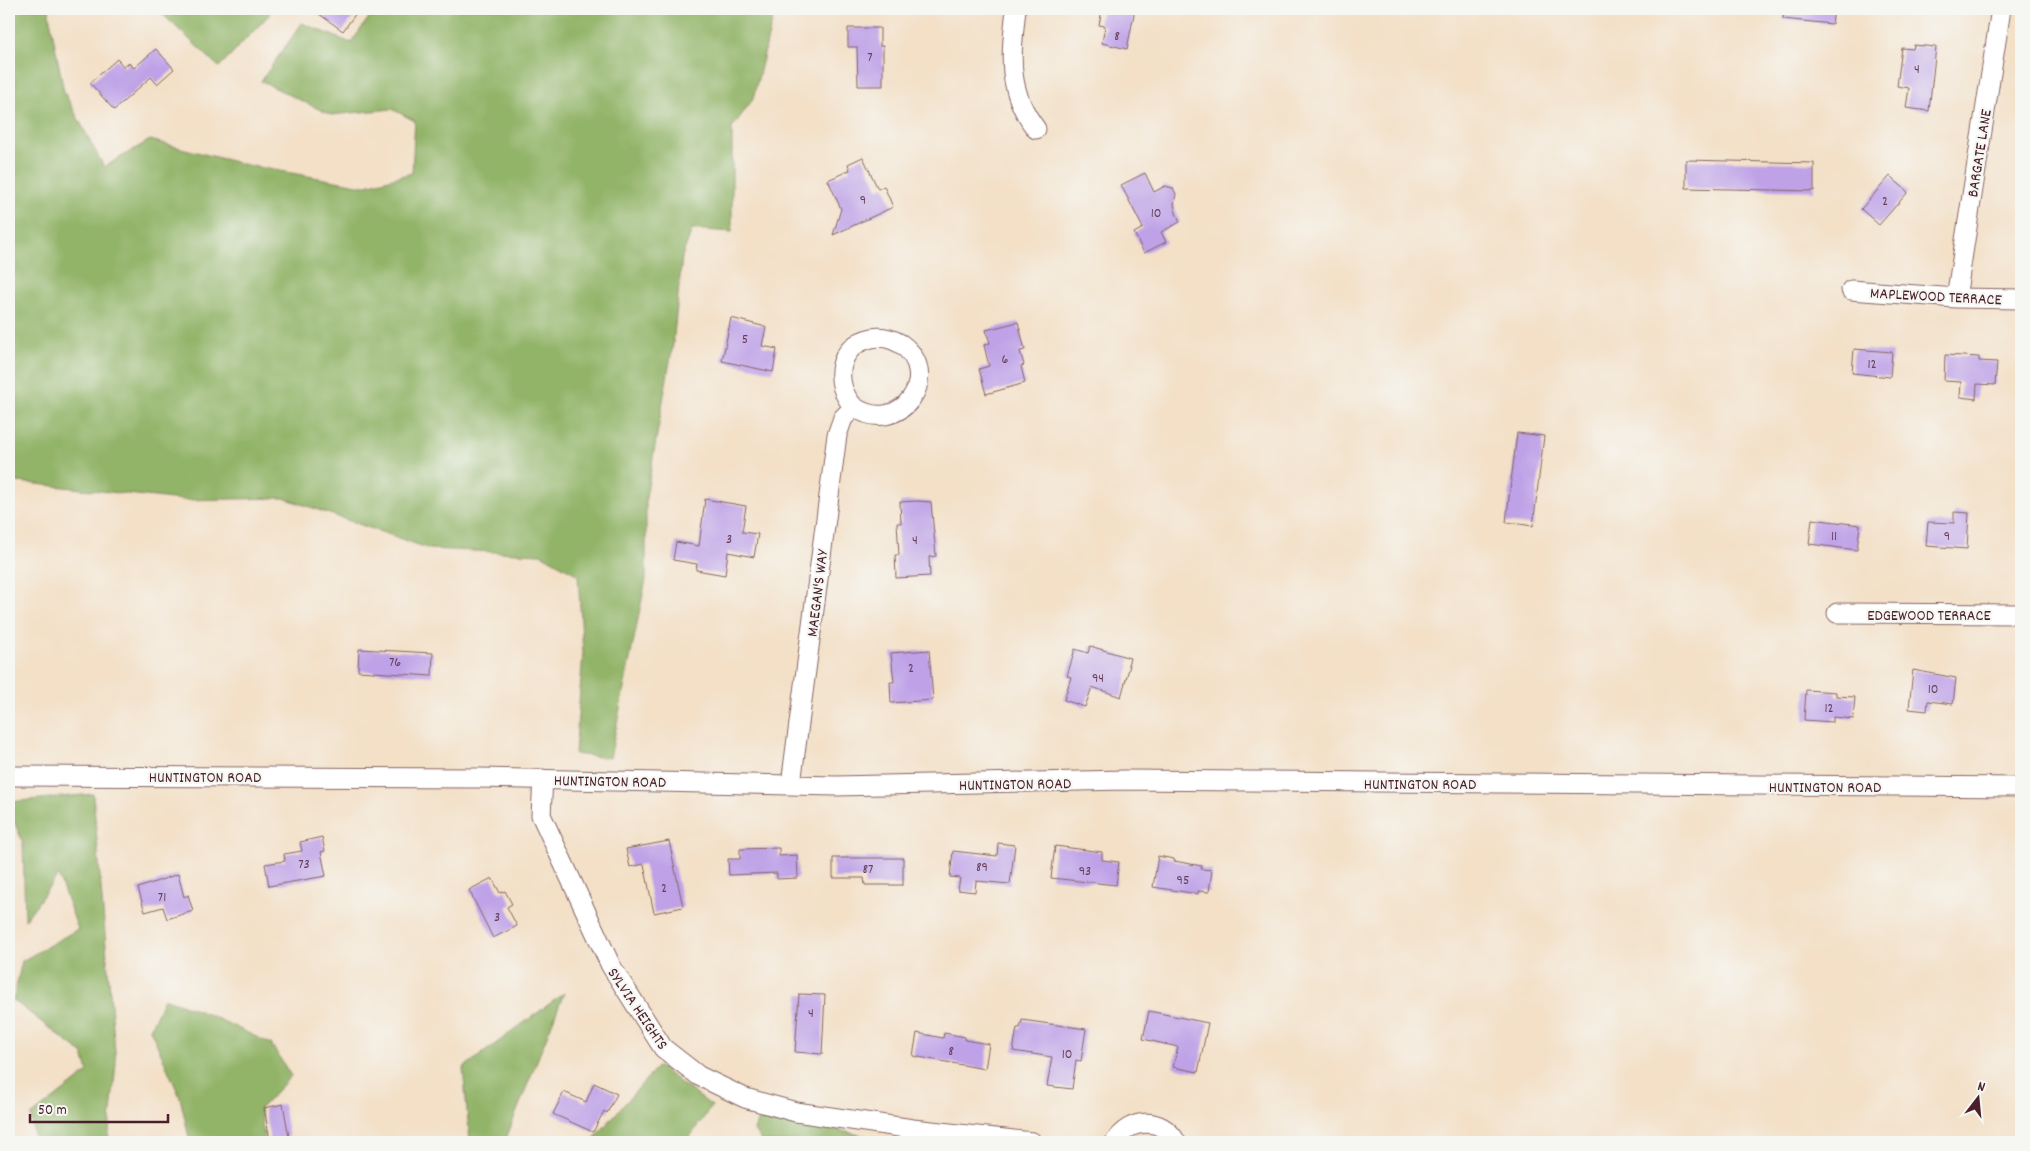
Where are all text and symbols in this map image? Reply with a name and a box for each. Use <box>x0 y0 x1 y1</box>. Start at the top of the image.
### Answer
house number: 8 <box>1114 27 1120 47</box>
house number: 7 <box>867 48 873 68</box>
house number: 4 <box>1914 60 1920 80</box>
street label: BARGATE LANE <box>1962 107 1999 199</box>
house number: 9 <box>860 191 866 211</box>
house number: 2 <box>1882 192 1888 212</box>
house number: 10 <box>1151 204 1161 224</box>
street label: MAPLEWOOD TERRACE <box>1869 283 2003 312</box>
house number: 5 <box>742 330 748 350</box>
house number: 6 <box>1002 350 1009 370</box>
house number: 12 <box>1867 355 1877 375</box>
house number: 11 <box>1831 527 1837 547</box>
house number: 9 <box>1944 527 1950 547</box>
house number: 3 <box>726 530 732 550</box>
house number: 4 <box>912 531 918 551</box>
street label: MAEGAN'S WAY <box>802 547 835 638</box>
street label: EDGEWOOD TERRACE <box>1867 605 1991 628</box>
house number: 76 <box>389 653 401 673</box>
house number: 2 <box>908 659 914 679</box>
house number: 94 <box>1092 669 1104 689</box>
house number: 10 <box>1928 680 1938 700</box>
house number: 12 <box>1824 699 1834 719</box>
street label: HUNTINGTON ROAD <box>149 767 261 790</box>
street label: HUNTINGTON ROAD <box>554 770 666 795</box>
street label: HUNTINGTON ROAD <box>959 773 1071 798</box>
street label: HUNTINGTON ROAD <box>1364 774 1476 797</box>
street label: HUNTINGTON ROAD <box>1769 777 1881 800</box>
house number: 73 <box>298 855 310 875</box>
house number: 89 <box>976 858 988 878</box>
house number: 87 <box>863 860 873 880</box>
house number: 93 <box>1079 862 1091 882</box>
house number: 95 <box>1177 871 1189 891</box>
house number: 2 <box>661 879 667 899</box>
house number: 71 <box>158 888 166 908</box>
house number: 3 <box>494 908 500 928</box>
street label: SYLVIA HEIGHTS <box>601 964 673 1055</box>
house number: 4 <box>808 1004 814 1024</box>
house number: 8 <box>948 1042 954 1062</box>
house number: 10 <box>1062 1045 1072 1065</box>
north arrow <box>1952 1074 2002 1124</box>
text: N <box>1975 1077 1987 1098</box>
scale bar <box>30 1091 168 1123</box>
text: 50 m <box>38 1100 67 1122</box>

